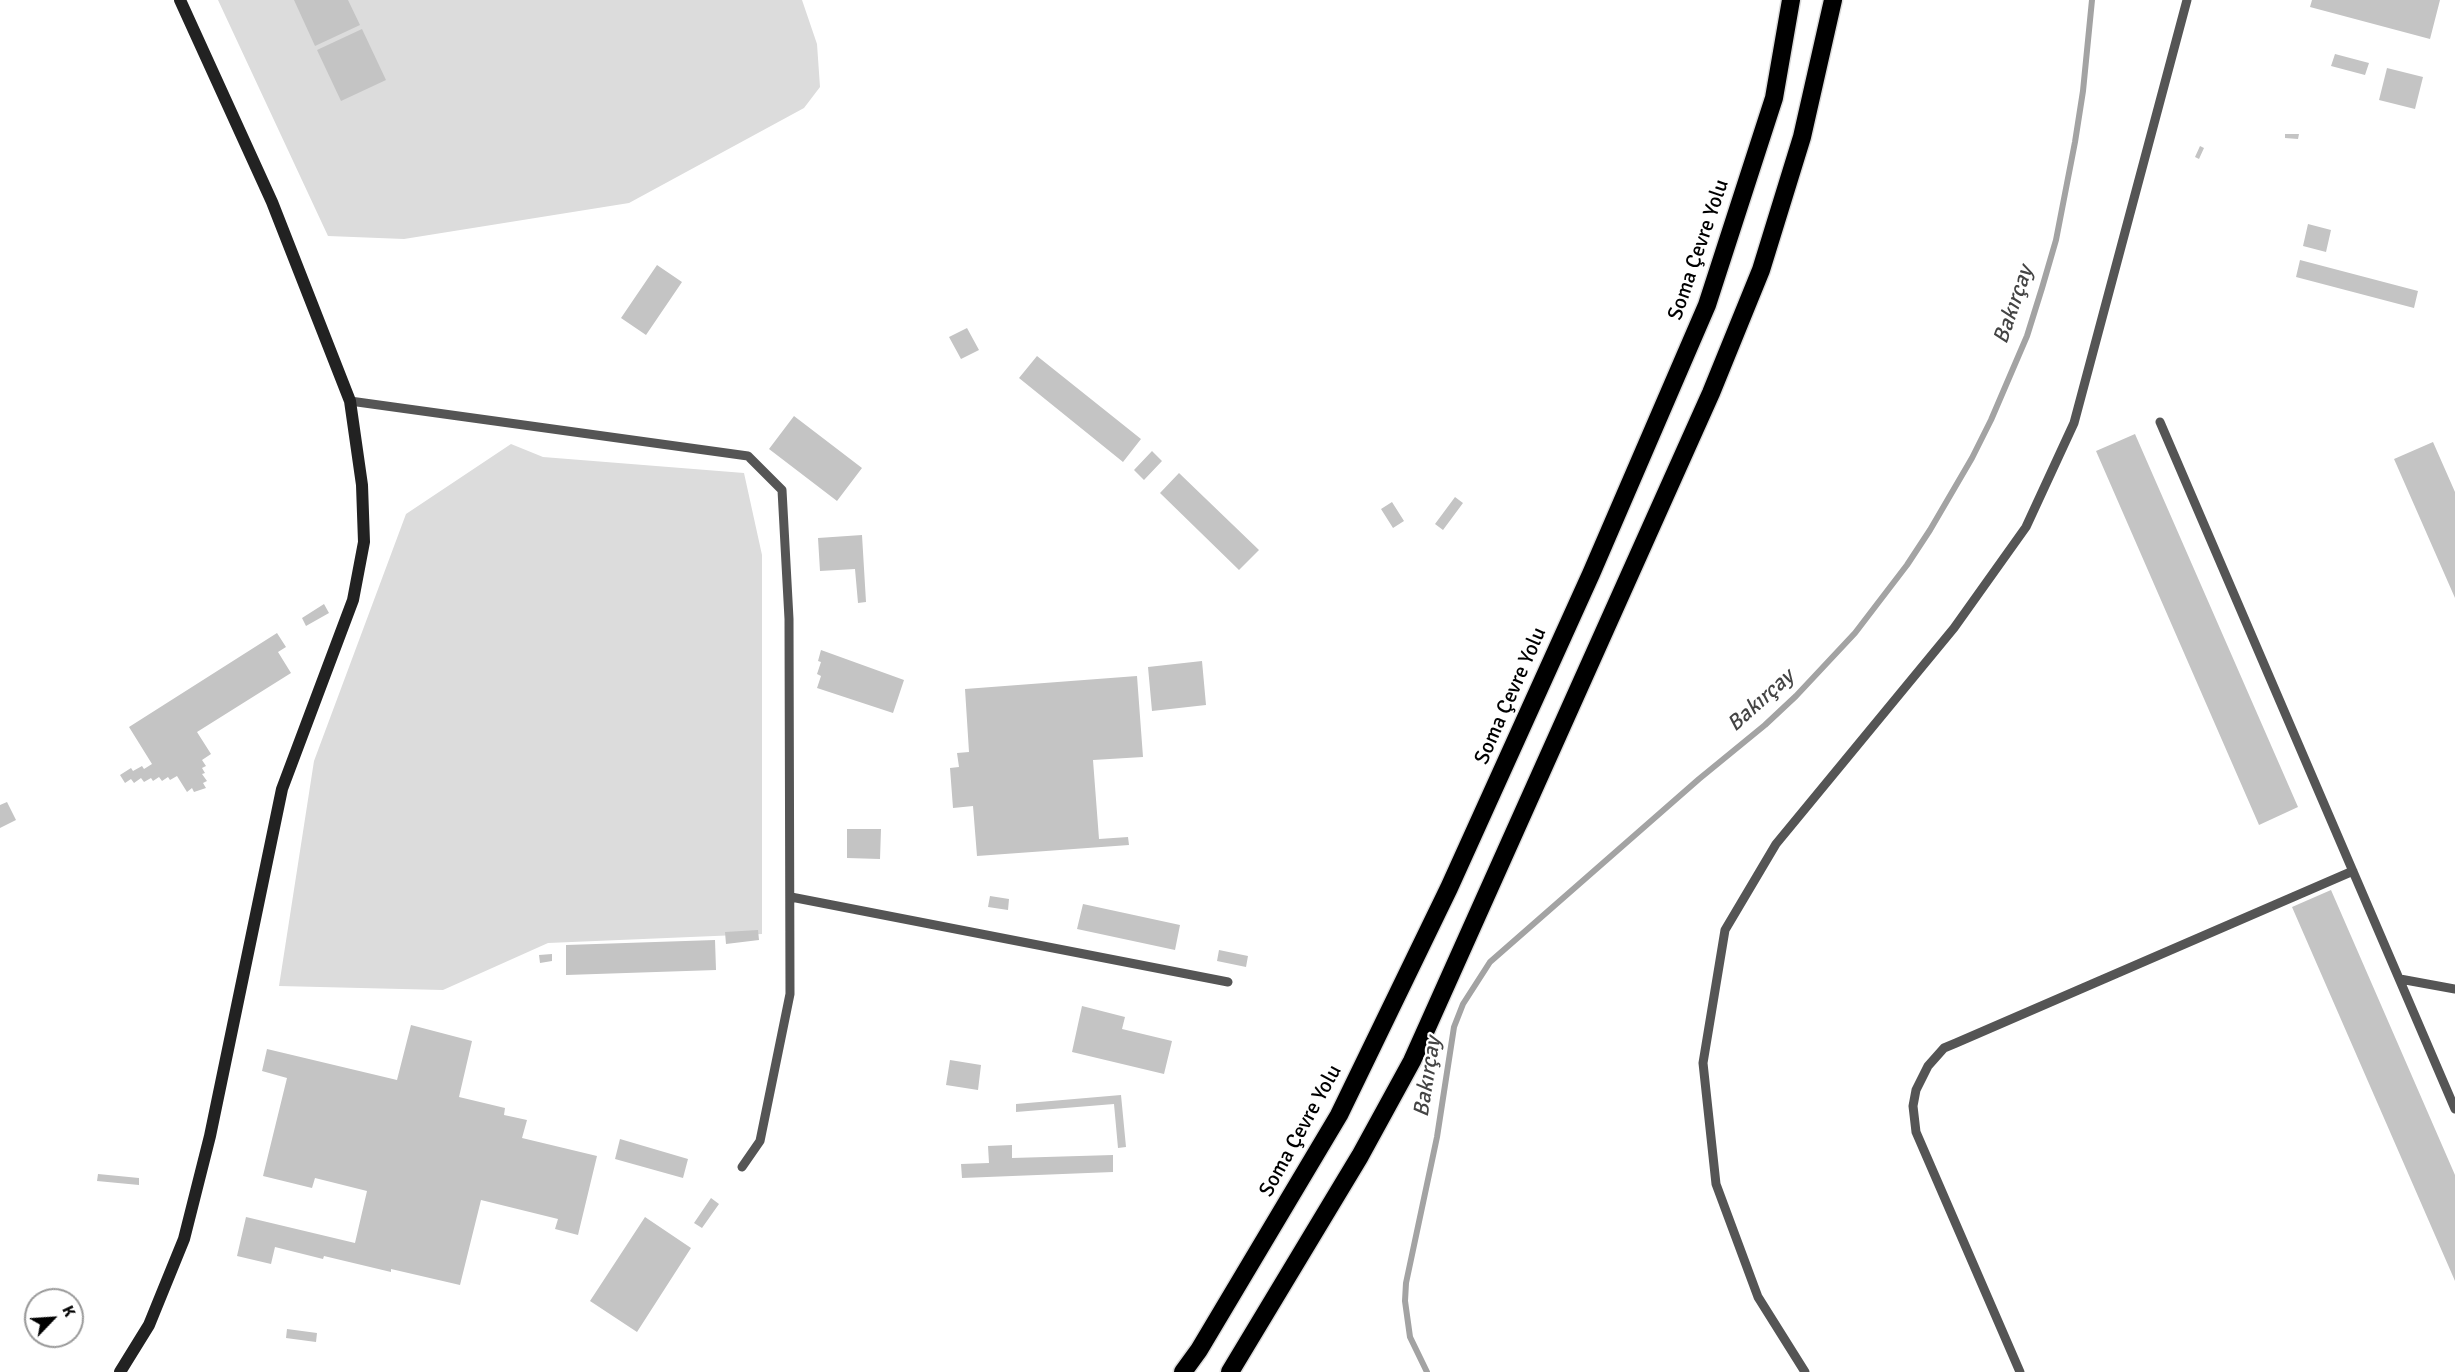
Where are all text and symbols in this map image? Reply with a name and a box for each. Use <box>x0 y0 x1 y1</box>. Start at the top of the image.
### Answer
street label: Soma Çevre Yolu <box>1663 176 1735 324</box>
water label: Bakırçay <box>1988 263 2040 347</box>
street label: Soma Çevre Yolu <box>1470 624 1552 768</box>
water label: Bakırçay <box>1722 664 1800 738</box>
water label: Bakırçay <box>1409 1035 1447 1119</box>
street label: Soma Çevre Yolu <box>1254 1061 1348 1201</box>
north arrow <box>24 1288 84 1348</box>
text: K <box>57 1303 80 1320</box>

